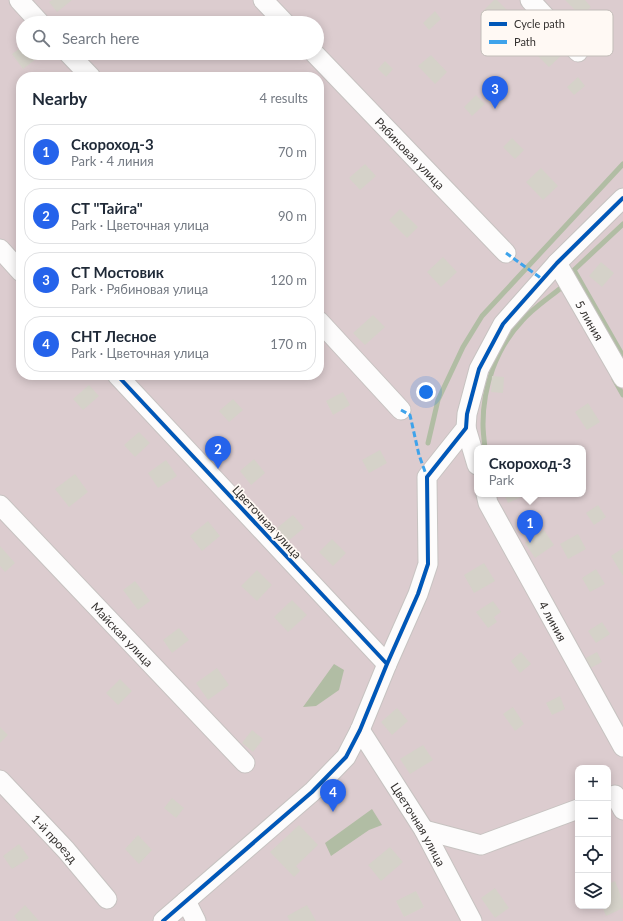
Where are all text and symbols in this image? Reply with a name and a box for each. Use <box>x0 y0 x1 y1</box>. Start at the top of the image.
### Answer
legend <box>481 10 613 56</box>
search box <box>16 16 324 60</box>
text: Cycle path <box>514 17 565 30</box>
icon: search <box>30 27 52 49</box>
text: Search here <box>62 29 139 47</box>
text: Path <box>514 35 536 48</box>
pin: 3 <box>482 76 508 109</box>
text: Nearby <box>32 88 87 109</box>
text: 4 results <box>260 90 308 106</box>
street label: Рябиновая улица <box>372 114 448 192</box>
text: Скороход-3 <box>71 135 154 153</box>
text: 1 <box>42 144 50 160</box>
text: 70 m <box>278 144 307 160</box>
text: Park · 4 линия <box>71 153 154 169</box>
text: СТ "Тайга" <box>71 199 143 217</box>
text: 2 <box>42 208 50 224</box>
text: 90 m <box>278 208 307 224</box>
text: Park · Цветочная улица <box>71 217 209 233</box>
text: СТ Мостовик <box>71 263 164 281</box>
text: 3 <box>42 272 50 288</box>
text: 120 m <box>270 272 307 288</box>
text: Park · Рябиновая улица <box>71 281 208 297</box>
street label: 5 линия <box>573 298 607 343</box>
text: СНТ Лесное <box>71 327 156 345</box>
text: 4 <box>42 336 50 352</box>
text: 170 m <box>270 336 307 352</box>
text: Park · Цветочная улица <box>71 345 209 361</box>
your location <box>416 382 436 402</box>
pin: 2 <box>205 436 231 469</box>
popup <box>474 445 586 497</box>
text: Скороход-3 <box>489 454 571 472</box>
text: Park <box>489 472 514 488</box>
street label: Цветочная улица <box>229 482 305 562</box>
pin: 1 <box>517 510 543 543</box>
street label: 4 линия <box>536 598 570 644</box>
street label: Майская улица <box>88 599 157 670</box>
map controls <box>575 765 611 909</box>
button: + <box>575 765 611 801</box>
pin: 4 <box>320 779 346 812</box>
street label: Цветочная улица <box>388 780 449 869</box>
button: − <box>575 801 611 837</box>
street label: 1-й проезд <box>29 811 81 866</box>
button: locate <box>575 837 611 873</box>
button: layers <box>575 873 611 909</box>

